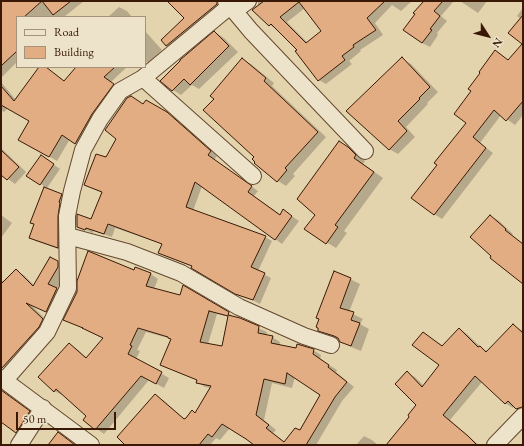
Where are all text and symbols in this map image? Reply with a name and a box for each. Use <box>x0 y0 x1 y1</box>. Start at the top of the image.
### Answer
legend <box>16 16 146 68</box>
north arrow <box>468 16 508 56</box>
text: Road <box>54 24 79 40</box>
text: N <box>489 35 506 51</box>
text: Building <box>54 44 94 60</box>
scale bar <box>18 404 118 430</box>
text: 50 m <box>23 411 46 427</box>

